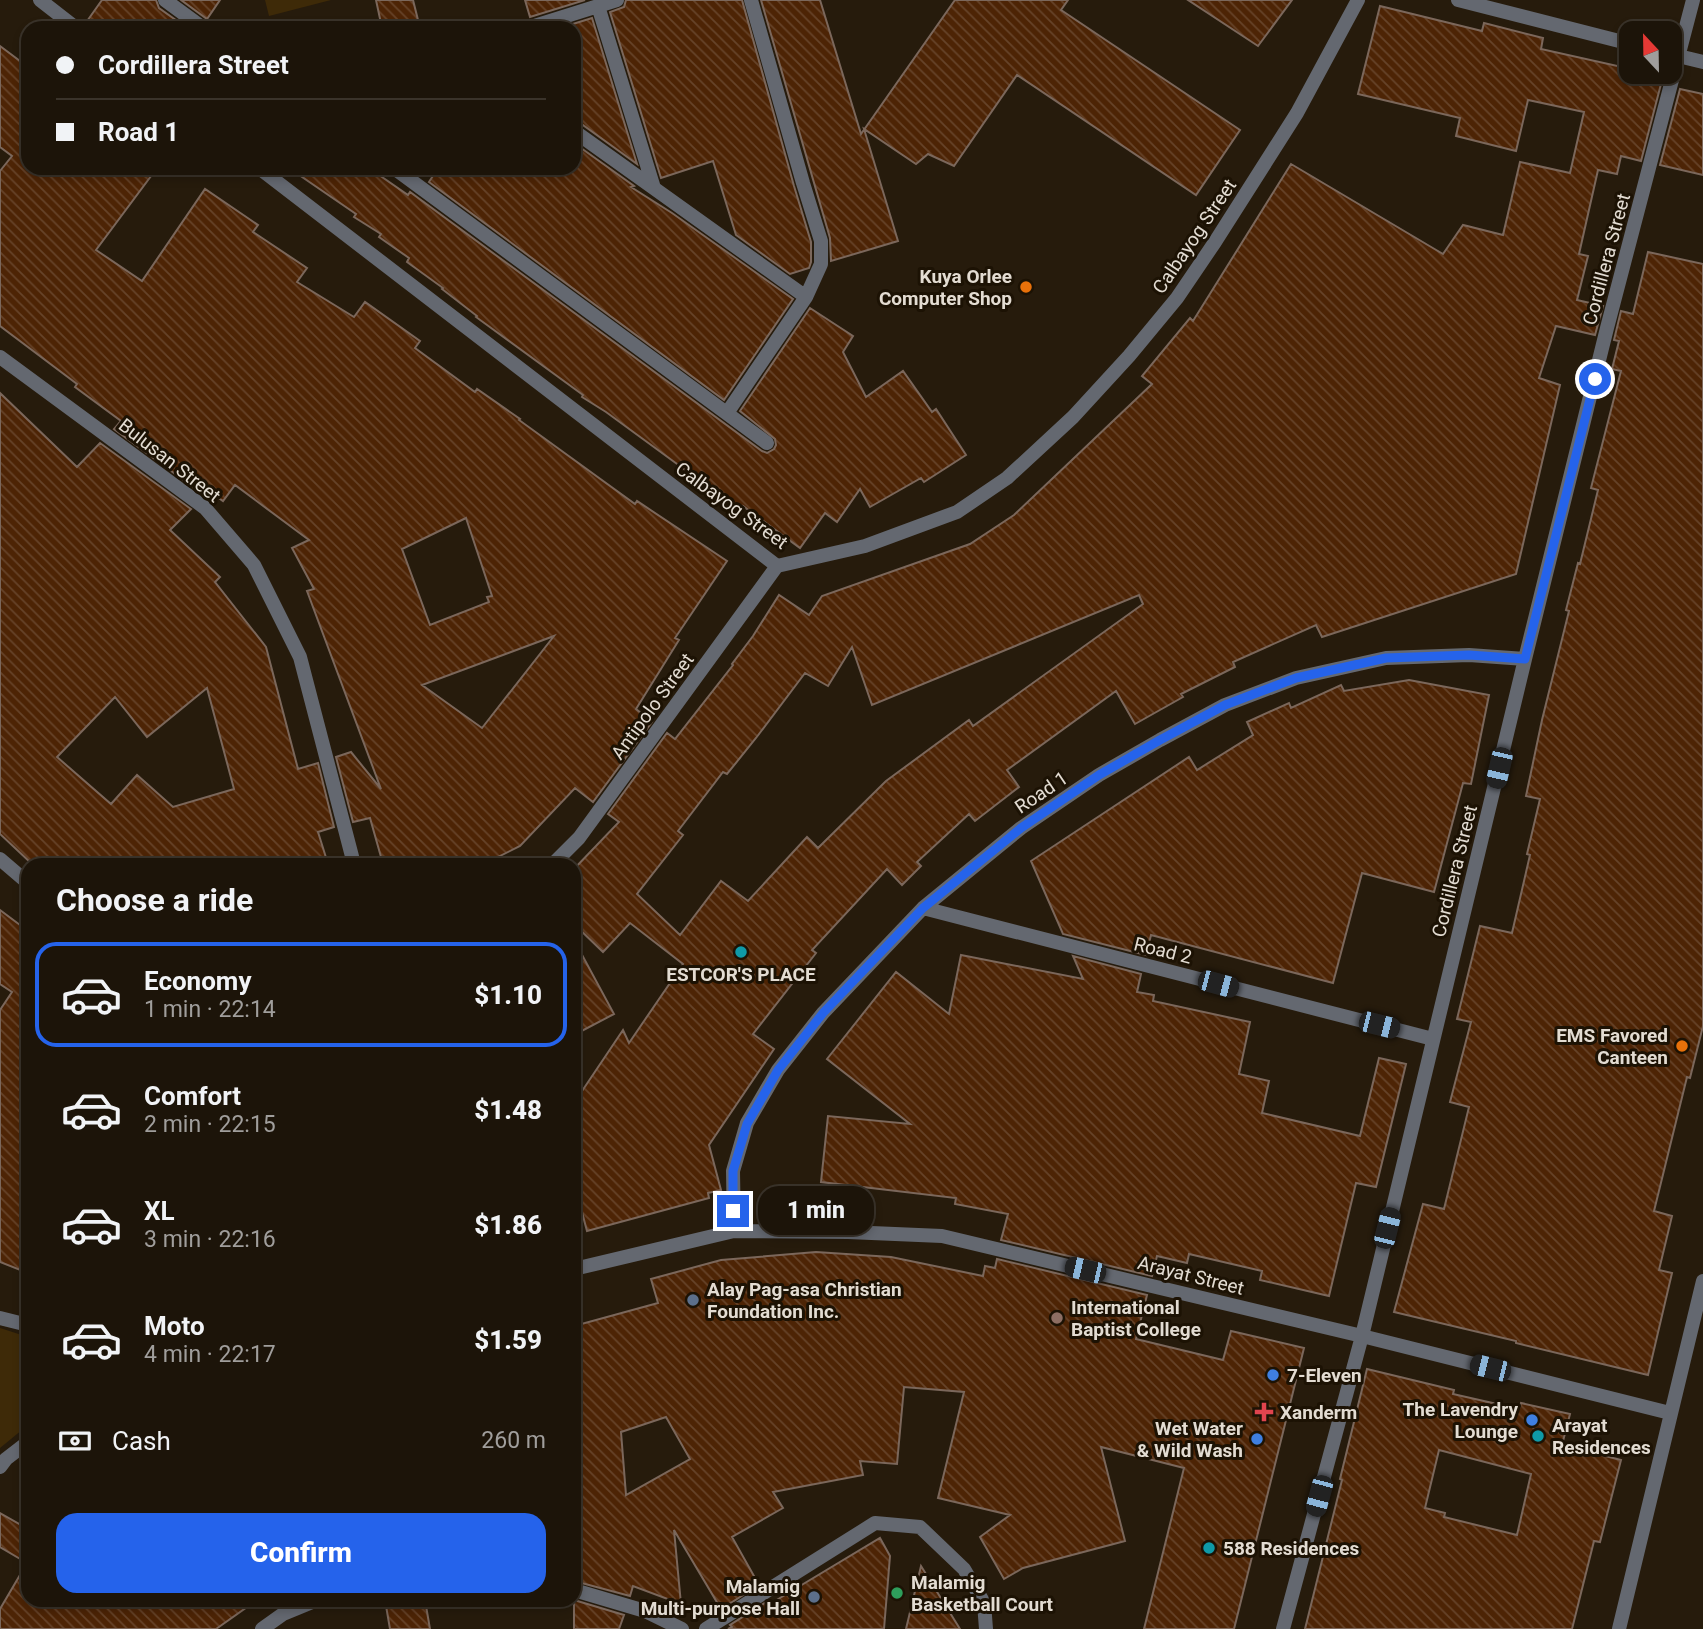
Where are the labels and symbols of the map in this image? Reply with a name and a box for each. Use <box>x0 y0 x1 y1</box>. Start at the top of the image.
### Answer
north arrow <box>1619 21 1682 84</box>
street label: Calbayog Street <box>1148 175 1241 298</box>
street label: Cordillera Street <box>1578 191 1635 327</box>
place label: Kuya Orlee Computer Shop <box>879 265 1012 310</box>
marker: Kuya Orlee Computer Shop <box>1018 279 1034 295</box>
route start <box>1579 363 1611 395</box>
street label: Bulusan Street <box>114 414 225 507</box>
street label: Calbayog Street <box>671 457 792 554</box>
street label: Antipolo Street <box>606 649 699 764</box>
car <box>1485 745 1514 791</box>
street label: Road 1 <box>1010 766 1072 818</box>
street label: Cordillera Street <box>1427 803 1482 940</box>
street label: Road 2 <box>1131 932 1194 969</box>
marker: ESTCOR'S PLACE <box>733 944 749 960</box>
place label: ESTCOR'S PLACE <box>666 963 816 986</box>
car <box>1195 968 1242 1000</box>
car <box>1357 1010 1402 1040</box>
place label: EMS Favored Canteen <box>1556 1024 1668 1069</box>
marker: EMS Favored Canteen <box>1674 1038 1690 1054</box>
callout: 1 min <box>758 1186 873 1236</box>
route end <box>717 1195 749 1227</box>
car <box>1372 1205 1403 1251</box>
street label: Arayat Street <box>1135 1251 1246 1300</box>
car <box>1063 1255 1108 1285</box>
place label: Alay Pag-asa Christian Foundation Inc. <box>707 1278 902 1323</box>
marker: Alay Pag-asa Christian Foundation Inc. <box>685 1292 701 1308</box>
place label: International Baptist College <box>1071 1296 1201 1341</box>
marker: International Baptist College <box>1049 1310 1065 1326</box>
car <box>1468 1353 1513 1383</box>
place label: 7-Eleven <box>1287 1364 1362 1387</box>
marker: 7-Eleven <box>1265 1367 1281 1383</box>
place label: The Lavendry Lounge <box>1402 1398 1518 1443</box>
place label: Xanderm <box>1280 1401 1357 1424</box>
marker: Xanderm <box>1254 1402 1274 1422</box>
marker: The Lavendry Lounge <box>1524 1412 1540 1428</box>
place label: Arayat Residences <box>1552 1414 1651 1459</box>
place label: Wet Water & Wild Wash <box>1137 1417 1243 1462</box>
marker: Arayat Residences <box>1530 1428 1546 1444</box>
marker: Wet Water & Wild Wash <box>1249 1431 1265 1447</box>
car <box>1304 1473 1335 1519</box>
place label: 588 Residences <box>1223 1537 1359 1560</box>
marker: 588 Residences <box>1201 1540 1217 1556</box>
place label: Malamig Basketball Court <box>911 1571 1054 1616</box>
place label: Malamig Multi-purpose Hall <box>641 1575 800 1620</box>
marker: Malamig Basketball Court <box>889 1585 905 1601</box>
marker: Malamig Multi-purpose Hall <box>806 1589 822 1605</box>

